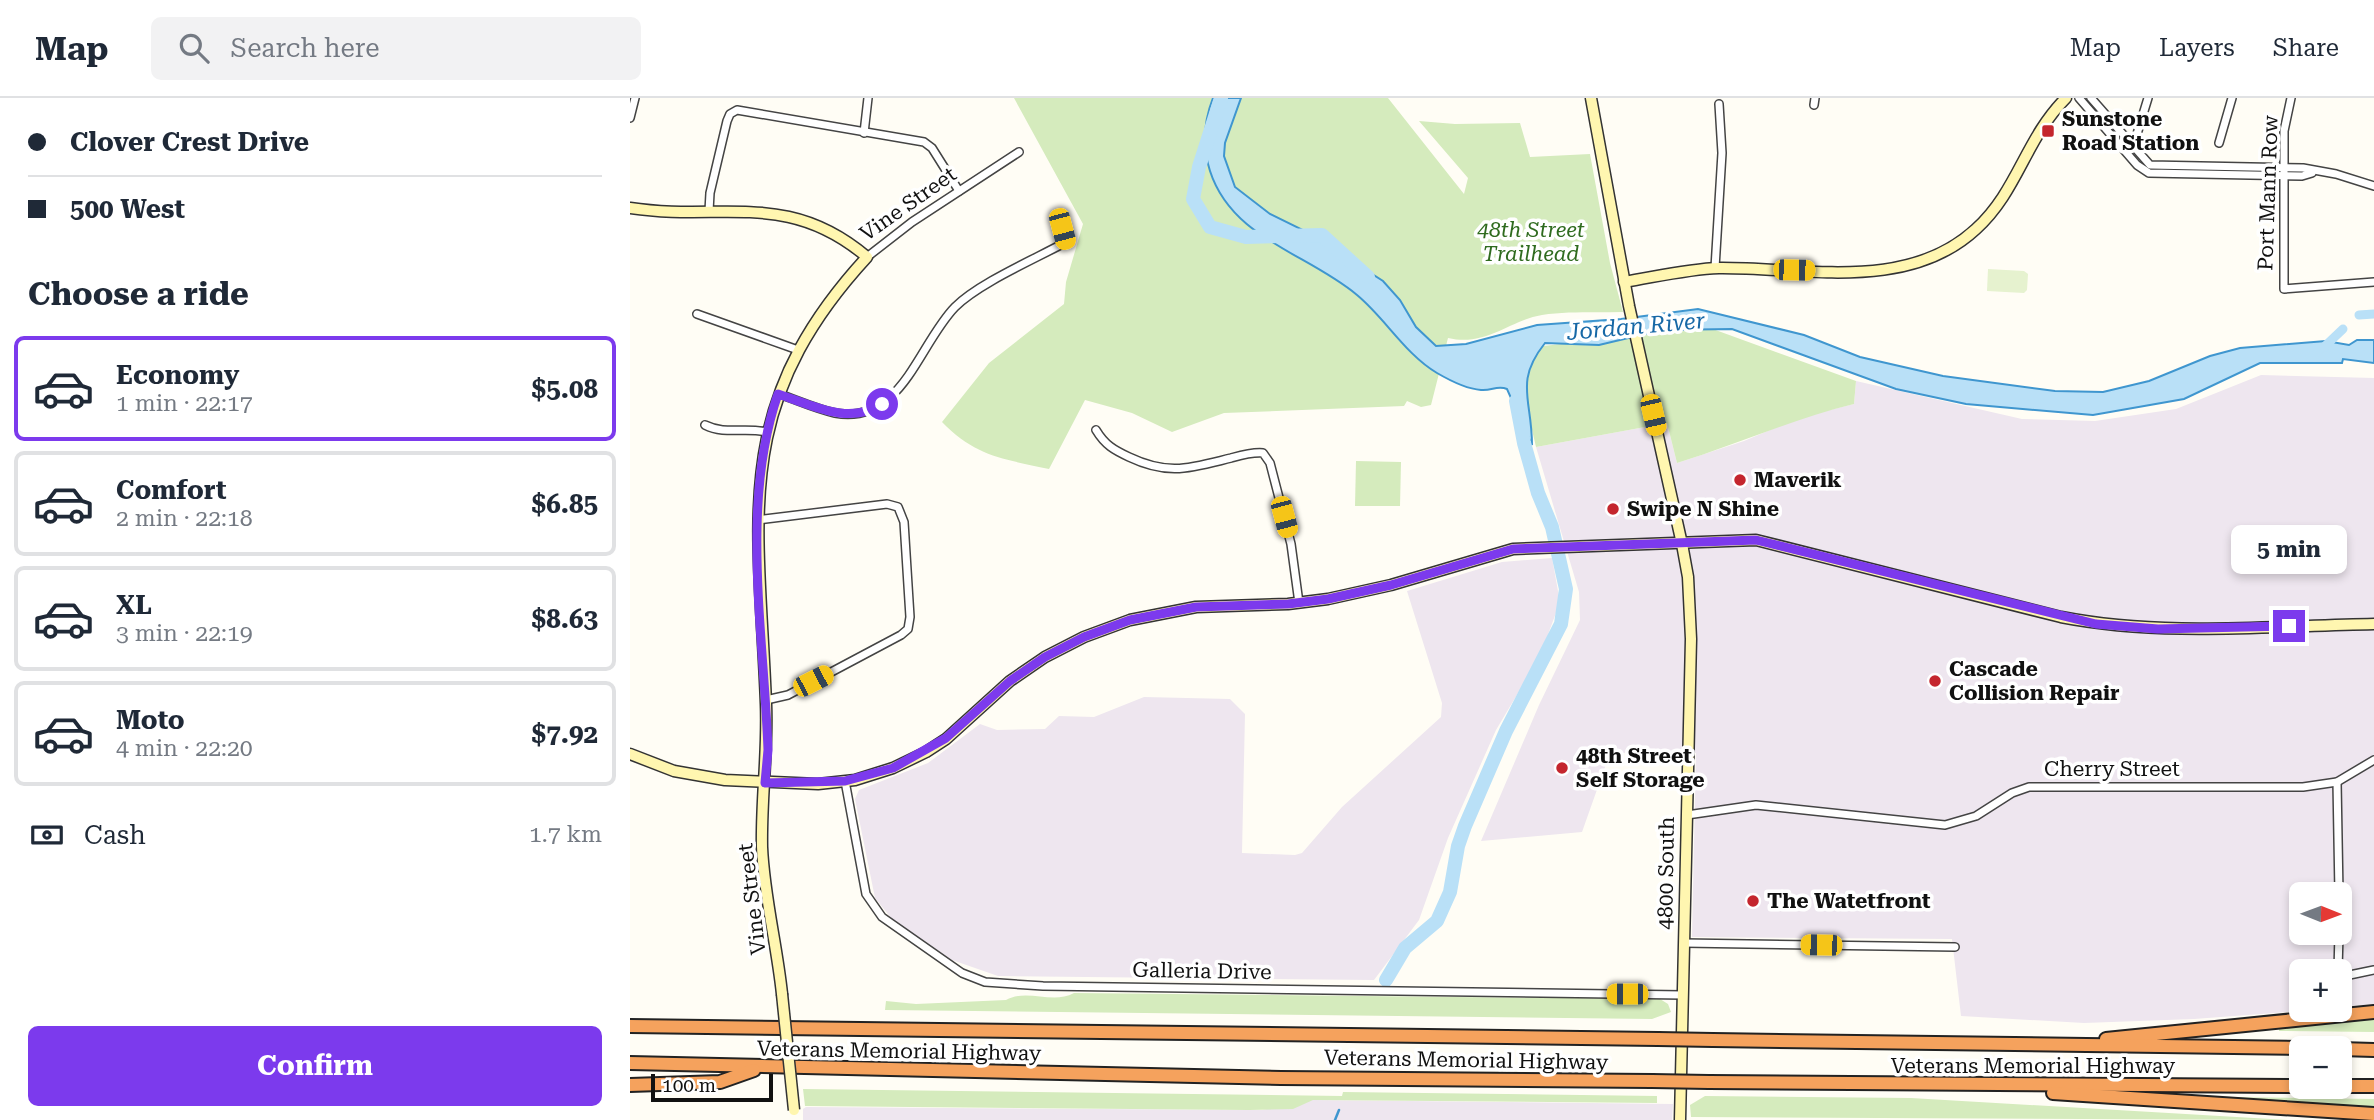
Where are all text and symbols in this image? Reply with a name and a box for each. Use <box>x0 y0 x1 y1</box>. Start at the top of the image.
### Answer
search box <box>151 17 641 80</box>
text: Map <box>35 29 109 68</box>
icon: search <box>175 29 213 67</box>
text: Search here <box>231 33 380 63</box>
text: Map <box>2070 34 2121 62</box>
text: Layers <box>2159 34 2235 62</box>
text: Share <box>2273 34 2339 62</box>
place label: Sunstone Road Station <box>2062 107 2199 155</box>
street label: Port Mann Row <box>2253 114 2283 271</box>
marker: Sunstone Road Station <box>2040 123 2056 139</box>
text: Clover Crest Drive <box>70 127 309 157</box>
street label: Vine Street <box>855 162 961 246</box>
text: 500 West <box>70 194 185 224</box>
car <box>1047 206 1078 252</box>
park label: 48th Street Trailhead <box>1477 218 1585 266</box>
car <box>1773 259 1816 281</box>
text: Choose a ride <box>28 275 249 313</box>
water label: Jordan River <box>1565 307 1707 346</box>
icon: car <box>32 357 95 420</box>
text: Economy <box>116 360 239 390</box>
text: $5.08 <box>532 374 598 404</box>
route start <box>866 388 898 420</box>
text: 1 min · 22:17 <box>116 390 253 417</box>
car <box>1639 392 1668 438</box>
place label: Maverik <box>1754 468 1842 492</box>
icon: car <box>32 472 95 535</box>
marker: Maverik <box>1732 472 1748 488</box>
text: Comfort <box>116 475 226 505</box>
text: $6.85 <box>532 489 598 519</box>
car <box>1269 494 1300 540</box>
place label: Swipe N Shine <box>1627 497 1779 521</box>
marker: Swipe N Shine <box>1605 501 1621 517</box>
text: 2 min · 22:18 <box>116 505 253 532</box>
callout: 5 min <box>2231 524 2347 574</box>
text: 5 min <box>2257 536 2321 563</box>
icon: car <box>32 587 95 650</box>
text: XL <box>116 590 152 620</box>
text: $8.63 <box>532 604 598 634</box>
route end <box>2273 610 2305 642</box>
text: 3 min · 22:19 <box>116 620 253 647</box>
place label: Cascade Collision Repair <box>1949 657 2120 705</box>
car <box>790 662 837 700</box>
marker: Cascade Collision Repair <box>1927 673 1943 689</box>
icon: car <box>32 702 95 765</box>
text: Moto <box>116 705 185 735</box>
text: $7.92 <box>532 719 598 749</box>
text: 4 min · 22:20 <box>116 735 253 762</box>
place label: 48th Street Self Storage <box>1576 744 1705 792</box>
street label: Cherry Street <box>2044 757 2180 781</box>
marker: 48th Street Self Storage <box>1554 760 1570 776</box>
icon: cash <box>28 816 66 854</box>
street label: 4800 South <box>1653 816 1679 930</box>
text: Cash <box>84 820 146 850</box>
text: 1.7 km <box>529 821 602 848</box>
street label: Vine Street <box>733 842 771 956</box>
north arrow <box>2289 882 2352 945</box>
map controls <box>2289 882 2352 1099</box>
place label: The Watetfront <box>1767 889 1931 913</box>
marker: The Watetfront <box>1745 893 1761 909</box>
car <box>1800 934 1843 956</box>
street label: Galleria Drive <box>1132 958 1272 984</box>
button: + <box>2289 959 2352 1022</box>
car <box>1607 984 1649 1005</box>
button: Confirm <box>28 1026 602 1106</box>
button: − <box>2289 1036 2352 1099</box>
street label: Veterans Memorial Highway <box>757 1037 1042 1065</box>
street label: Veterans Memorial Highway <box>1324 1046 1609 1074</box>
street label: Veterans Memorial Highway <box>1891 1054 2176 1078</box>
scale bar <box>651 1071 774 1103</box>
text: 100 m <box>662 1074 716 1097</box>

